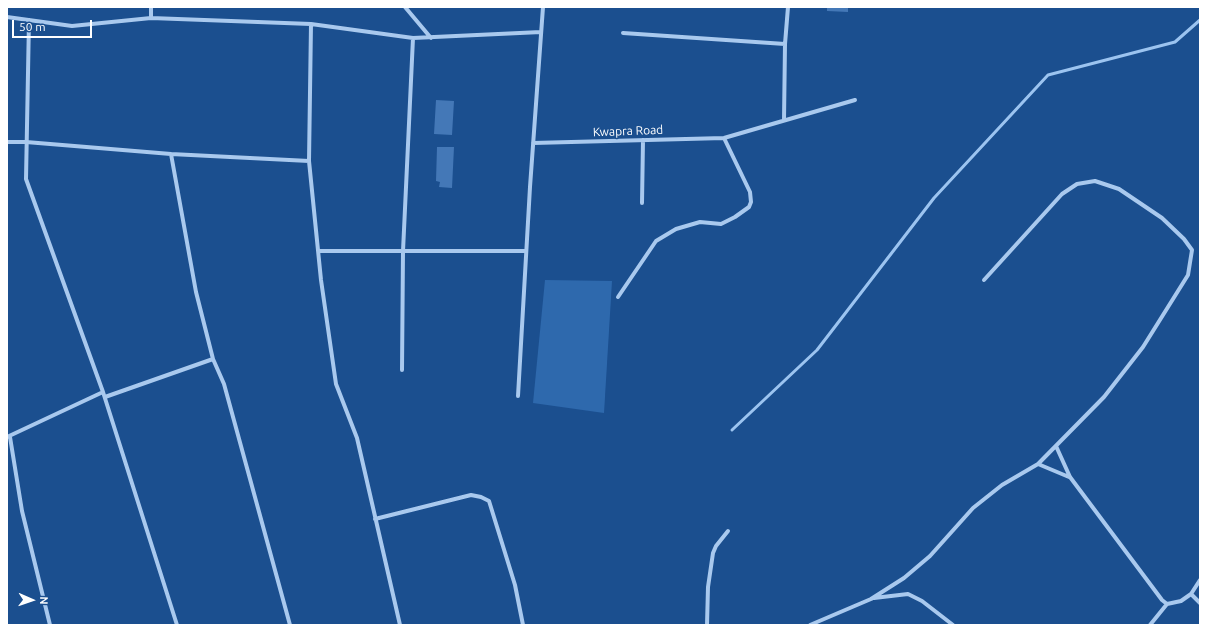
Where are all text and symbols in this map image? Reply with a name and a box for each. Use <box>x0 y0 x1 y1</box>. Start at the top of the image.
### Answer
scale bar <box>14 12 94 38</box>
text: 50 m <box>19 20 46 33</box>
street label: Kwapra Road <box>593 123 663 139</box>
north arrow <box>12 580 52 620</box>
text: N <box>38 596 50 605</box>

